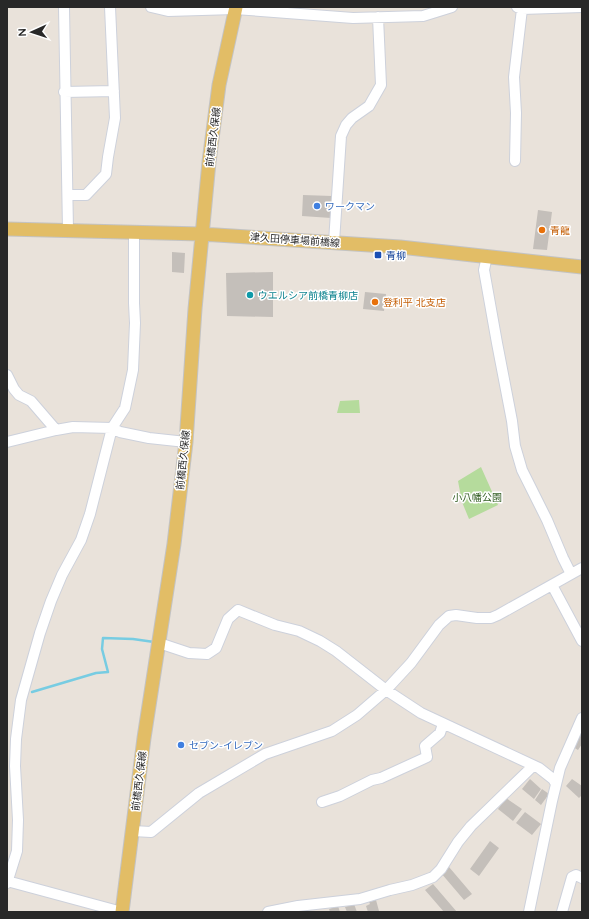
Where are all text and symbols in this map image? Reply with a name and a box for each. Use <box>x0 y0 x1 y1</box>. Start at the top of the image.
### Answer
north arrow <box>12 12 52 52</box>
text: N <box>15 28 29 37</box>
street label: 前橋西久保線 <box>203 106 223 168</box>
place label: ワークマン <box>325 200 375 213</box>
marker: ワークマン <box>312 201 322 211</box>
place label: 青龍 <box>550 224 570 237</box>
marker: 青龍 <box>537 225 547 235</box>
street label: 津久田停車場前橋線 <box>250 230 340 250</box>
place label: 青柳 <box>386 249 406 262</box>
marker: 青柳 <box>373 250 383 260</box>
place label: ウエルシア前橋青柳店 <box>258 289 358 302</box>
marker: ウエルシア前橋青柳店 <box>245 290 255 300</box>
place label: 登利平 北支店 <box>383 296 446 309</box>
marker: 登利平 北支店 <box>370 297 380 307</box>
street label: 前橋西久保線 <box>173 429 193 491</box>
park label: 小八幡公園 <box>452 491 502 504</box>
place label: セブン-イレブン <box>189 739 263 752</box>
marker: セブン-イレブン <box>176 740 186 750</box>
street label: 前橋西久保線 <box>129 750 149 812</box>

